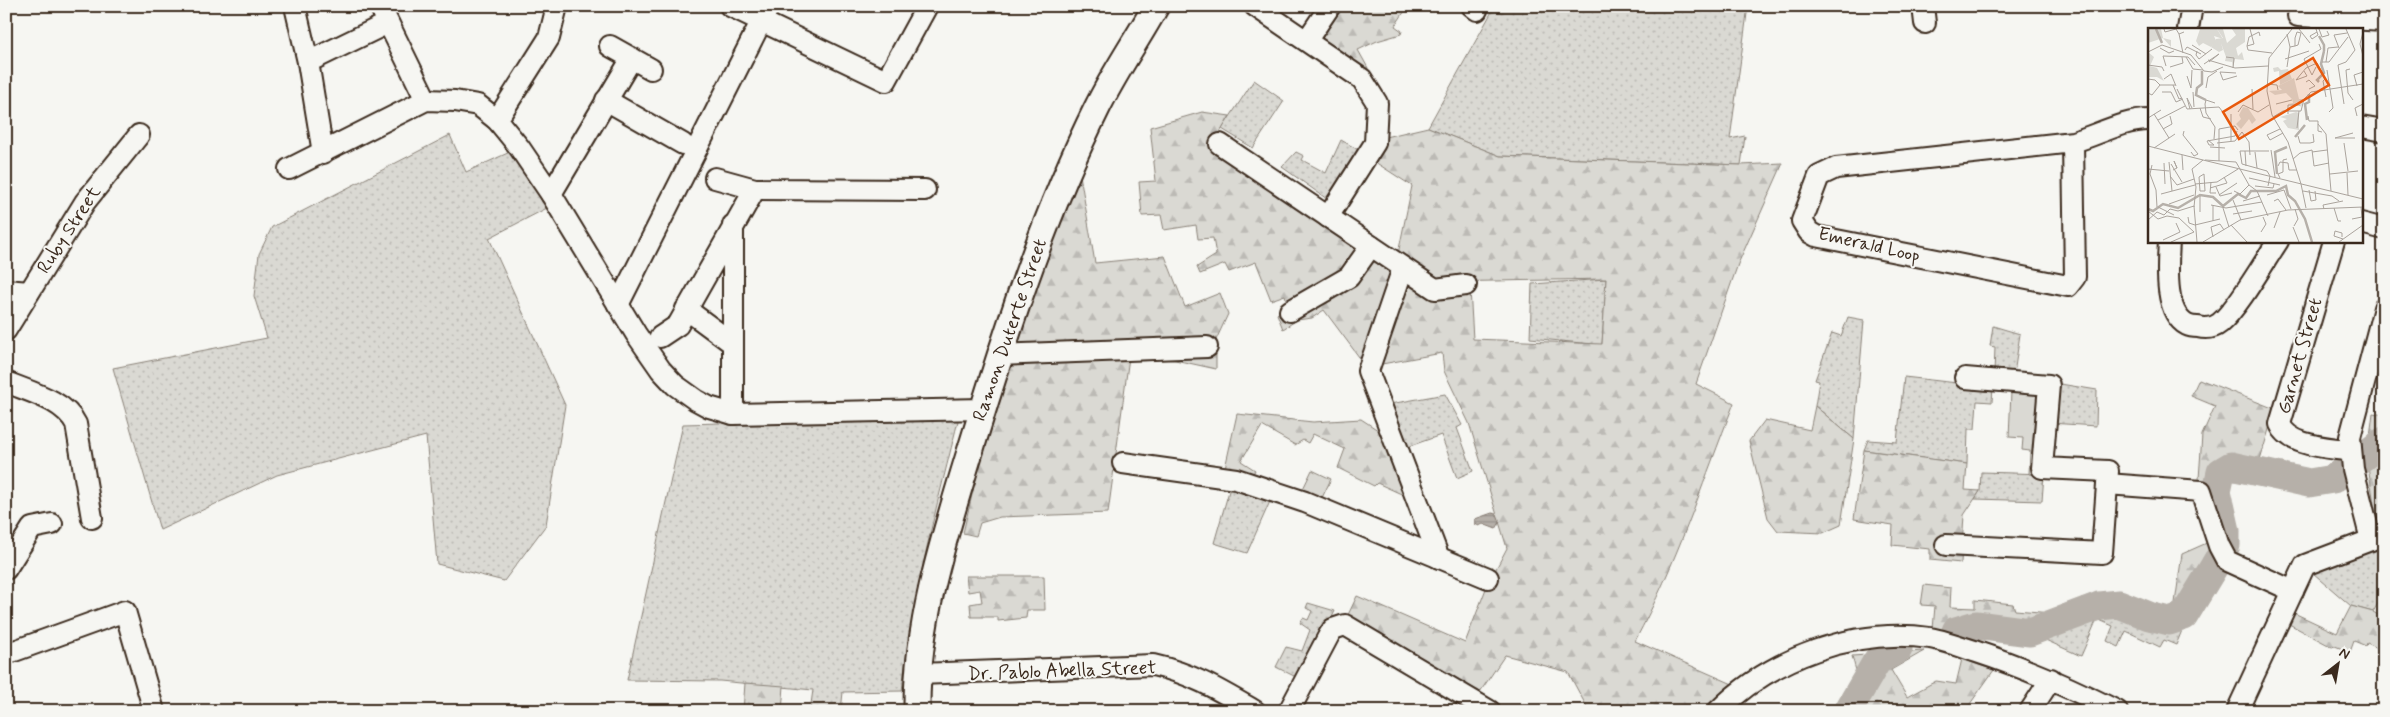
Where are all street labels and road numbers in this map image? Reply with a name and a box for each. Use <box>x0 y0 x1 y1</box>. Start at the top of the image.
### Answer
street label: Ruby Street <box>31 181 107 279</box>
street label: Emerald Loop <box>1816 221 1922 269</box>
street label: Ramon Duterte Street <box>967 235 1053 425</box>
street label: Garnet Street <box>2271 295 2329 417</box>
street label: Dr. Pablo Abella Street <box>967 655 1157 687</box>

